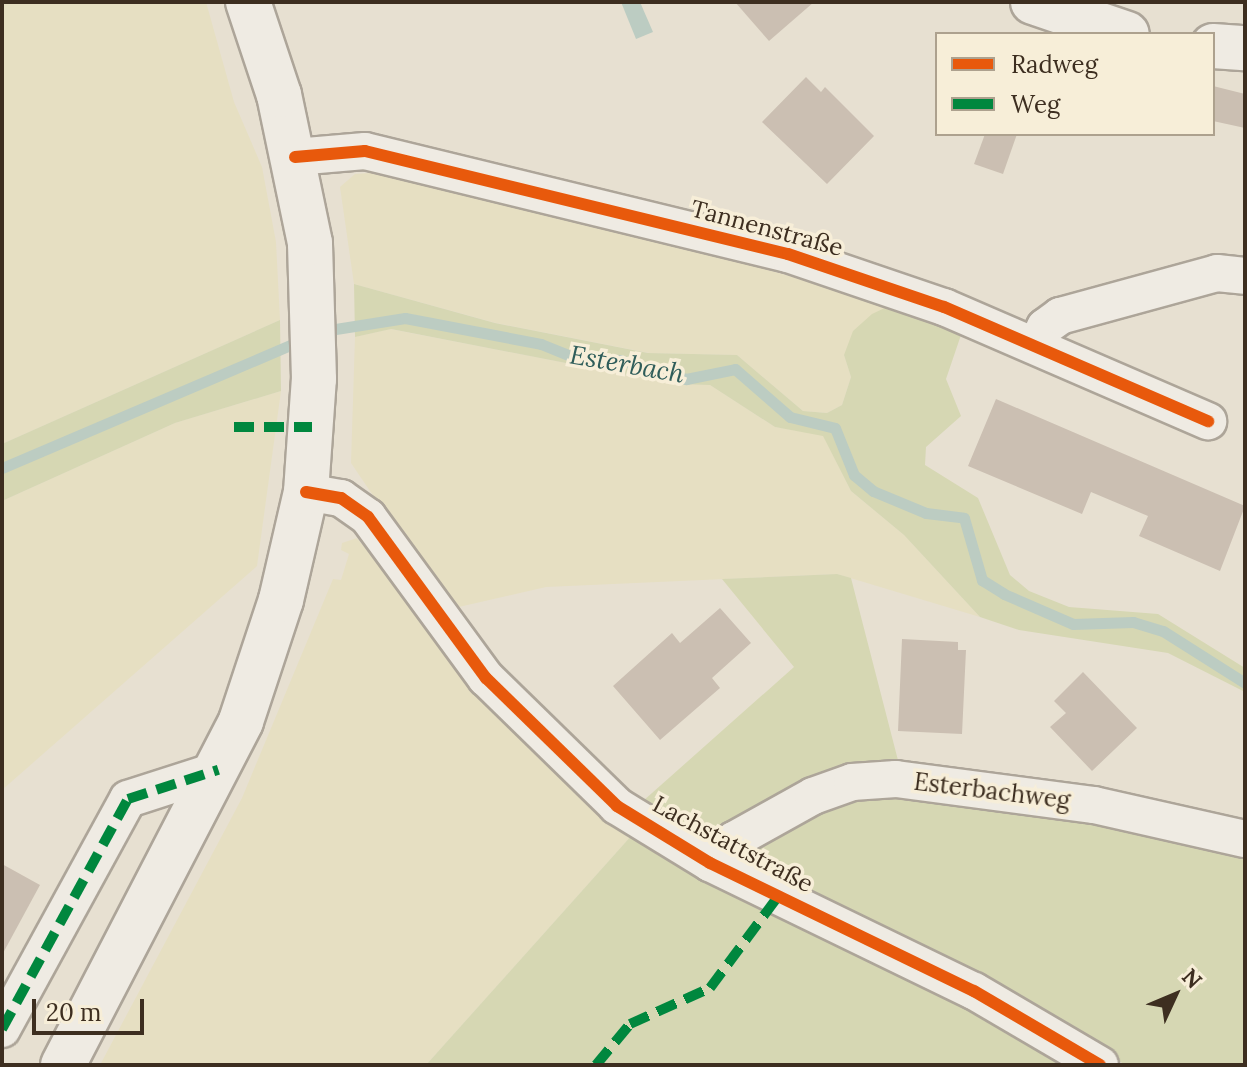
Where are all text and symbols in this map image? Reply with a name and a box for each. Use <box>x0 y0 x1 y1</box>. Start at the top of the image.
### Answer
legend <box>935 32 1215 136</box>
text: Radweg <box>1011 49 1098 80</box>
text: Weg <box>1011 89 1060 120</box>
street label: Tannenstraße <box>688 194 846 262</box>
water label: Esterbach <box>567 339 687 389</box>
street label: Esterbachweg <box>912 767 1072 815</box>
street label: Lachstattstraße <box>648 790 818 898</box>
north arrow <box>1135 955 1215 1035</box>
text: N <box>1176 962 1208 994</box>
scale bar <box>36 983 148 1033</box>
text: 20 m <box>46 997 102 1028</box>

